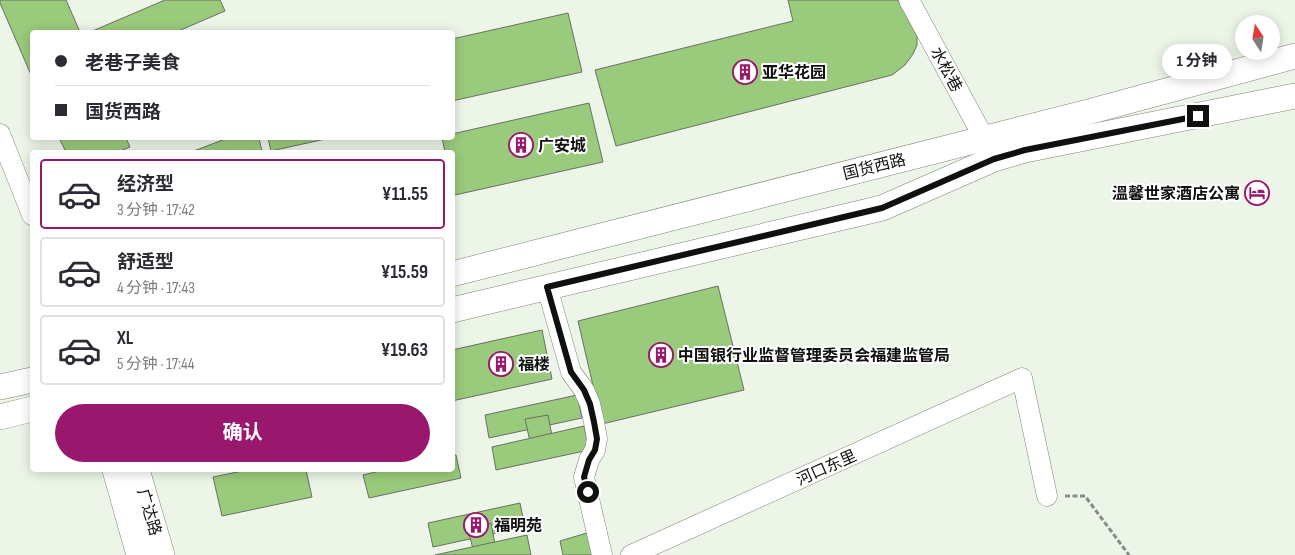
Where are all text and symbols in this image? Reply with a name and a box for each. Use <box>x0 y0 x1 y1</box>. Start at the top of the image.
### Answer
north arrow <box>1235 15 1280 60</box>
map controls <box>1235 15 1280 60</box>
street label: 水松巷 <box>926 44 965 95</box>
callout: 1 分钟 <box>1163 44 1233 78</box>
text: 老巷子美食 <box>85 52 180 75</box>
text: 1 分钟 <box>1177 52 1217 71</box>
building icon: 亚华花园 <box>732 59 758 85</box>
place label: 亚华花园 <box>762 63 826 83</box>
text: 国货西路 <box>85 101 161 124</box>
route end <box>1187 105 1209 127</box>
building icon: 广安城 <box>508 132 534 158</box>
place label: 广安城 <box>538 136 586 156</box>
street label: 国货西路 <box>841 150 908 184</box>
icon: car <box>57 172 102 217</box>
text: 经济型 <box>117 173 174 196</box>
hotel icon: 溫馨世家酒店公寓 <box>1244 180 1270 206</box>
text: ¥11.55 <box>382 183 428 206</box>
place label: 溫馨世家酒店公寓 <box>1112 185 1240 204</box>
text: 3 分钟 · 17:42 <box>117 201 195 220</box>
icon: car <box>57 250 102 295</box>
text: 舒适型 <box>117 251 174 274</box>
text: ¥15.59 <box>381 261 428 284</box>
text: 4 分钟 · 17:43 <box>117 279 195 298</box>
text: XL <box>117 327 133 350</box>
icon: car <box>57 328 102 373</box>
text: ¥19.63 <box>381 339 428 362</box>
building icon: 中国银行业监督管理委员会福建监管局 <box>648 342 674 368</box>
place label: 中国银行业监督管理委员会福建监管局 <box>678 347 950 366</box>
building icon: 福楼 <box>488 351 514 377</box>
text: 5 分钟 · 17:44 <box>117 355 195 374</box>
place label: 福楼 <box>518 356 550 375</box>
button: 确认 <box>55 404 430 462</box>
street label: 河口东里 <box>794 447 860 490</box>
route start <box>577 481 599 503</box>
street label: 广达路 <box>133 487 164 538</box>
building icon: 福明苑 <box>463 512 489 538</box>
place label: 福明苑 <box>494 517 542 536</box>

